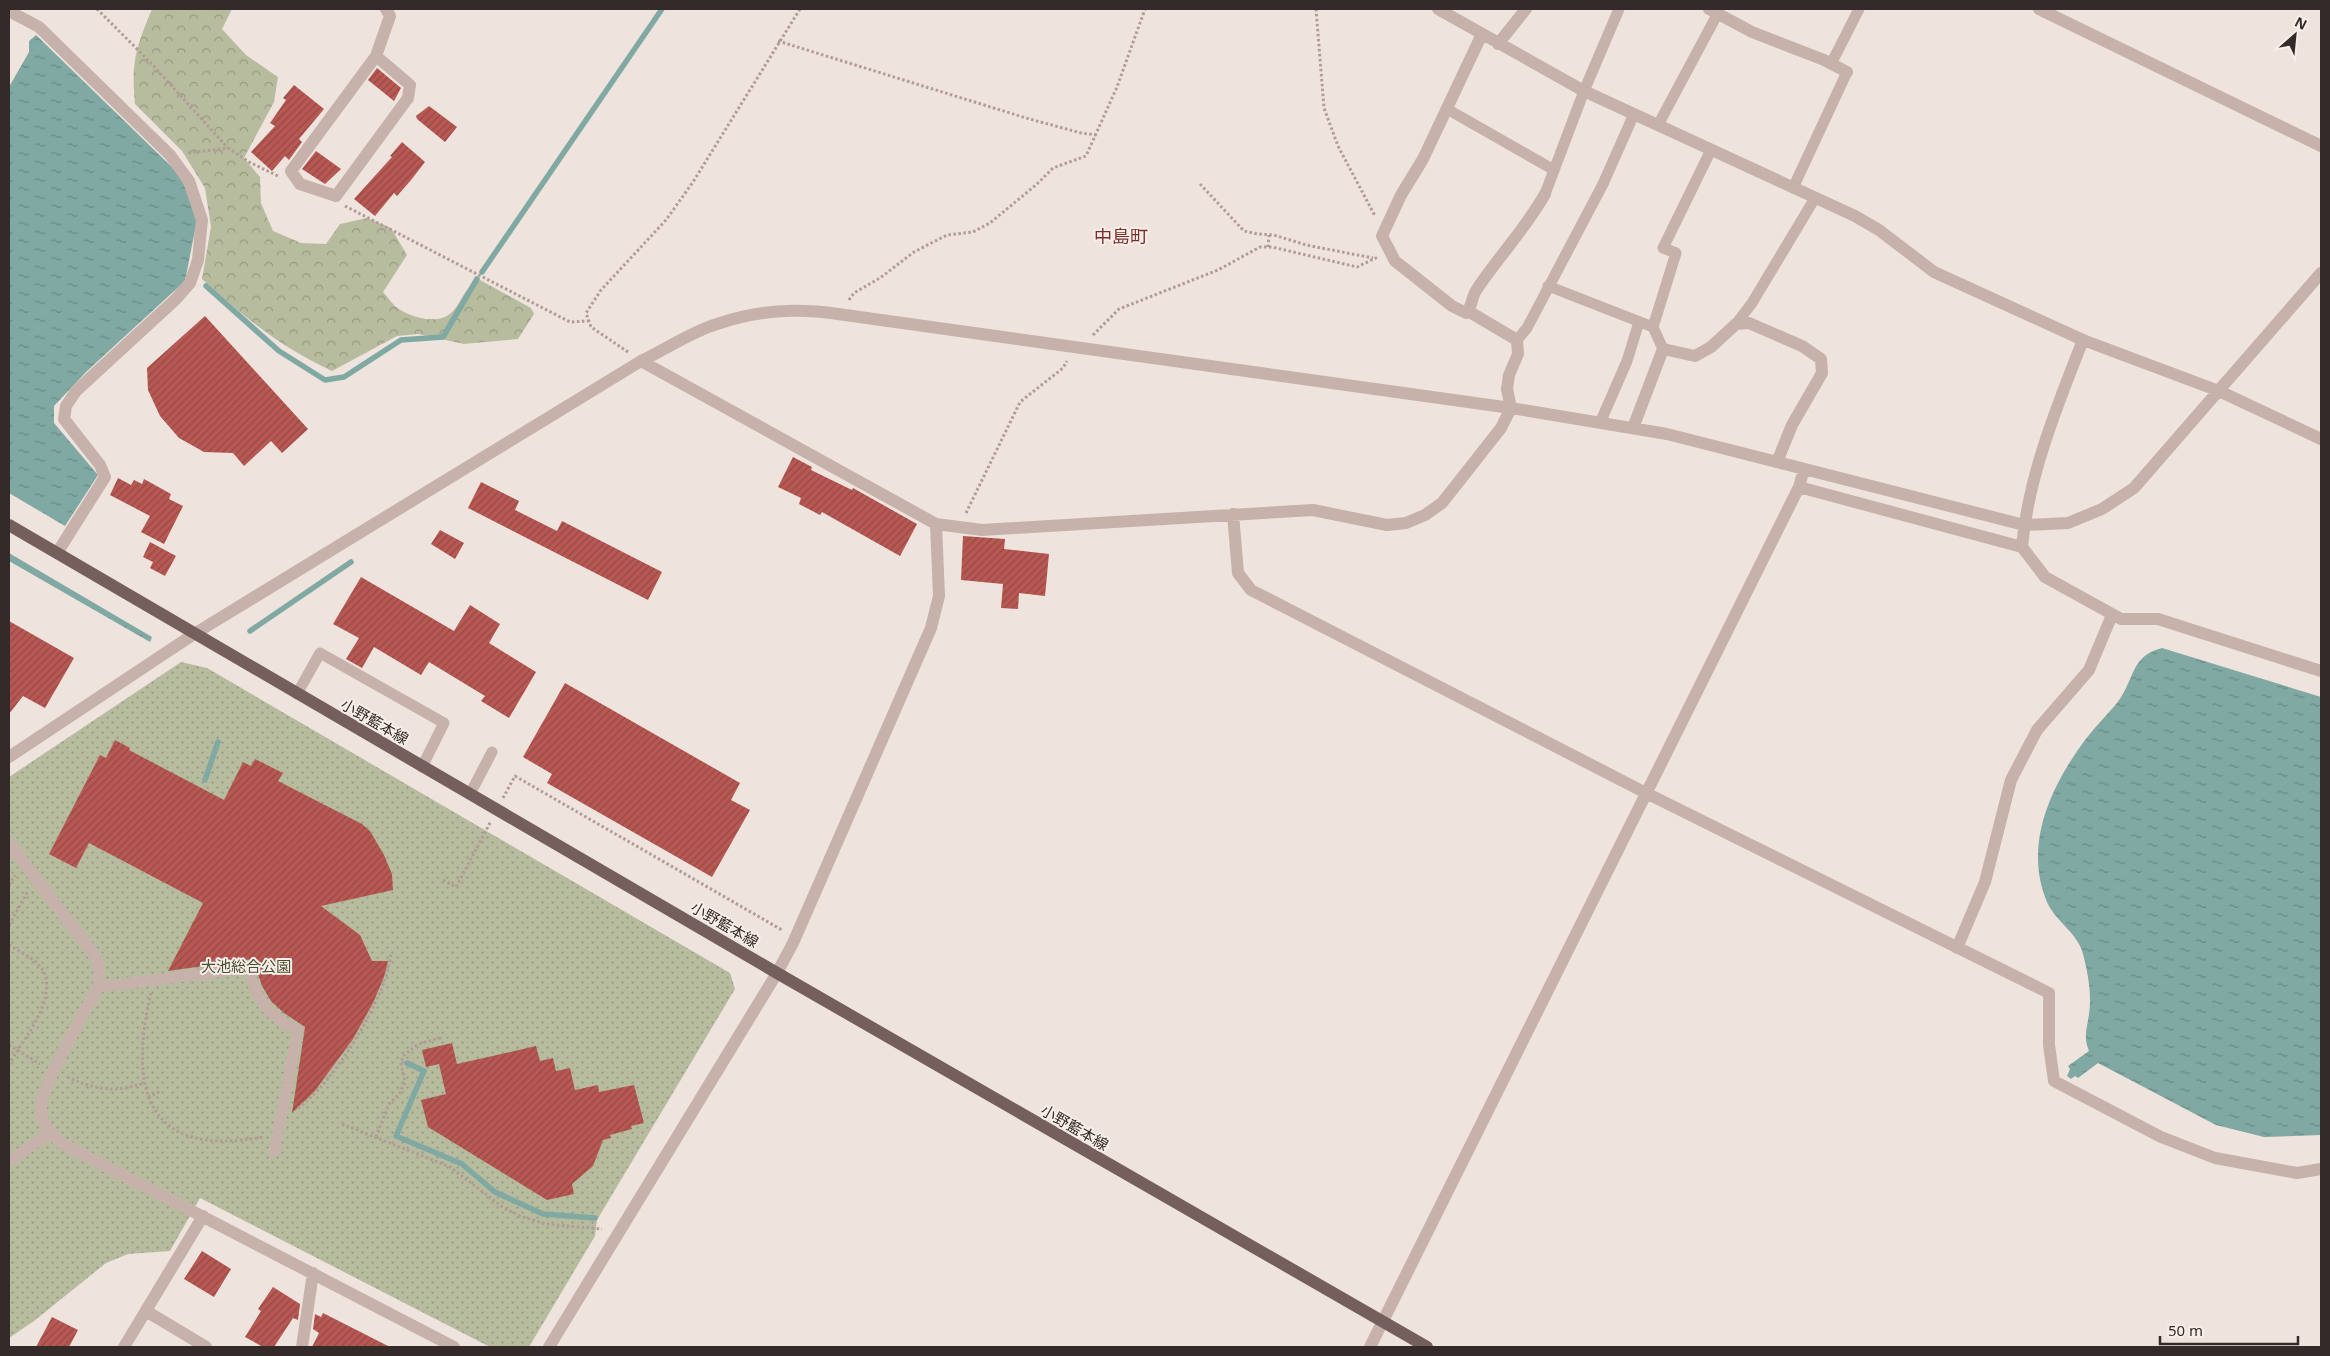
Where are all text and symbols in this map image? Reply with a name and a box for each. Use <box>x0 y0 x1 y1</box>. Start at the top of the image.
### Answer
north arrow <box>2270 10 2320 60</box>
text: N <box>2292 12 2311 34</box>
district label: 中島町 <box>1094 224 1148 248</box>
street label: 小野藍本線 <box>338 694 412 748</box>
street label: 小野藍本線 <box>688 897 762 951</box>
park label: 大池総合公園 <box>201 956 291 976</box>
street label: 小野藍本線 <box>1038 1100 1112 1154</box>
scale bar <box>2160 1314 2298 1346</box>
text: 50 m <box>2168 1320 2203 1340</box>

